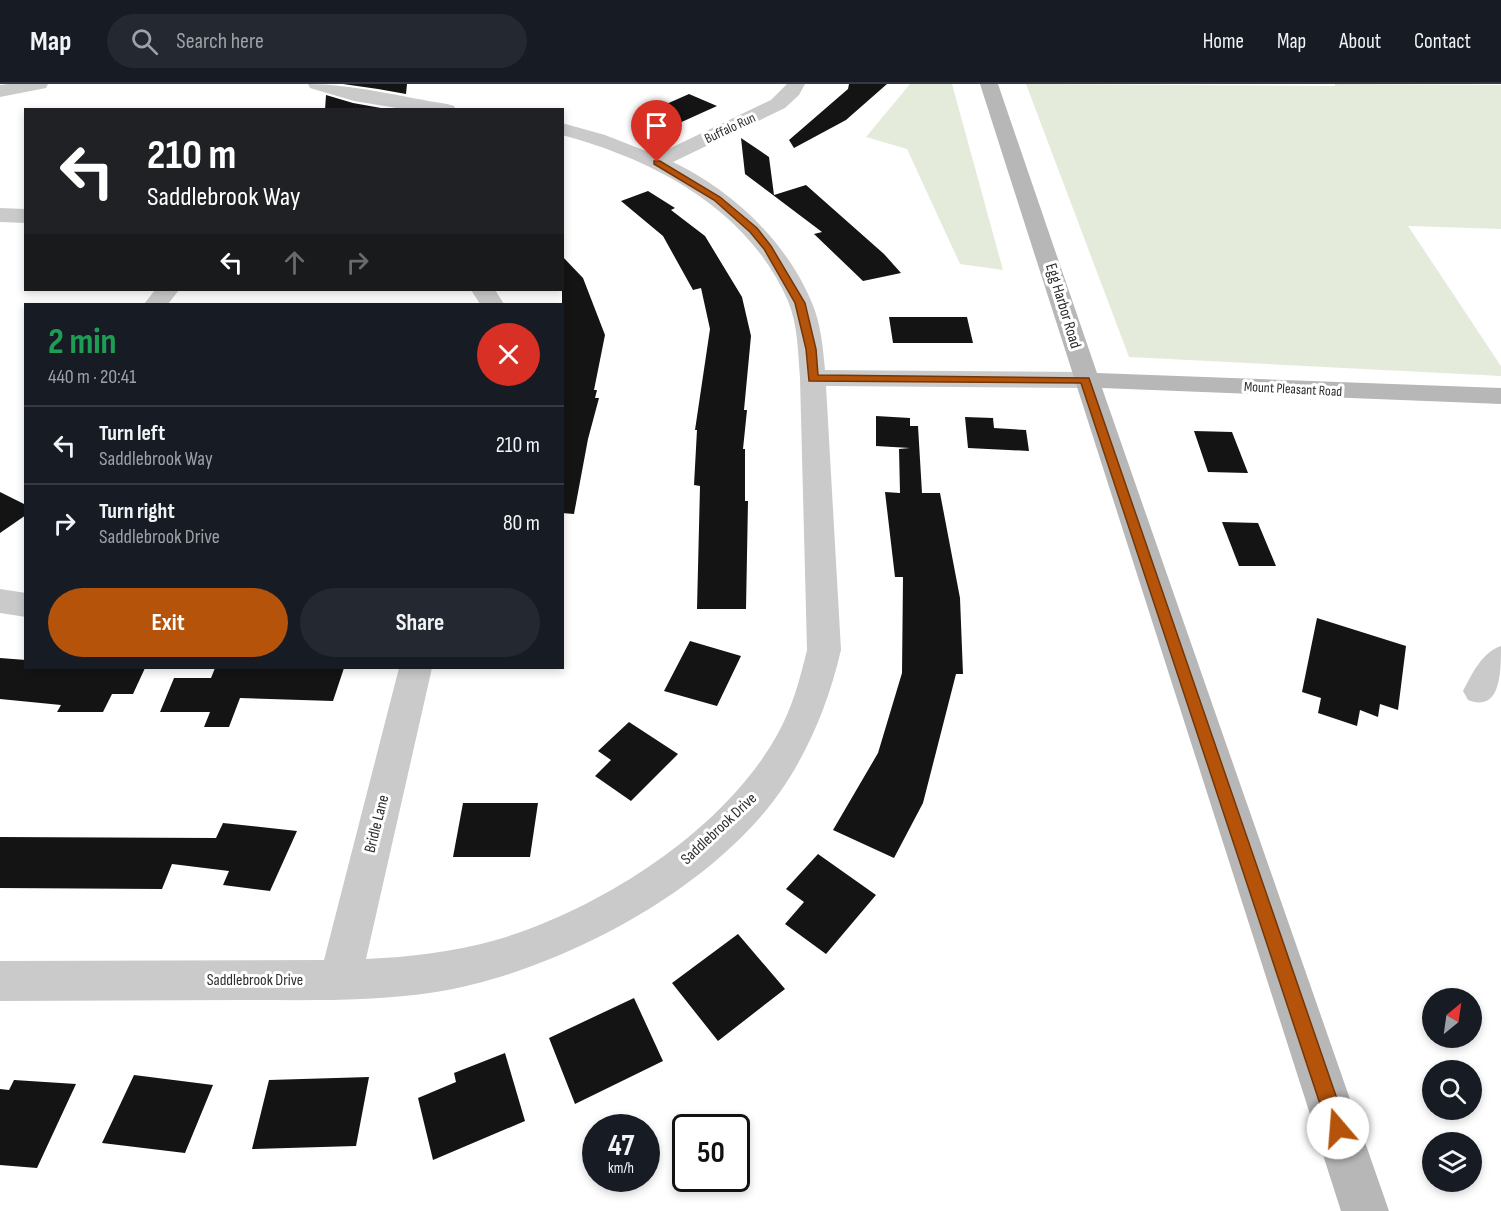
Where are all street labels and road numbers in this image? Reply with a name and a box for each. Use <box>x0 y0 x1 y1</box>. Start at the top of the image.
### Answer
street label: Buffalo Run <box>702 109 758 147</box>
street label: Egg Harbor Road <box>1041 261 1085 351</box>
street label: Mount Pleasant Road <box>1243 378 1343 400</box>
street label: Saddlebrook Drive <box>677 789 761 869</box>
street label: Bridle Lane <box>361 793 393 855</box>
street label: Saddlebrook Drive <box>207 971 303 990</box>

